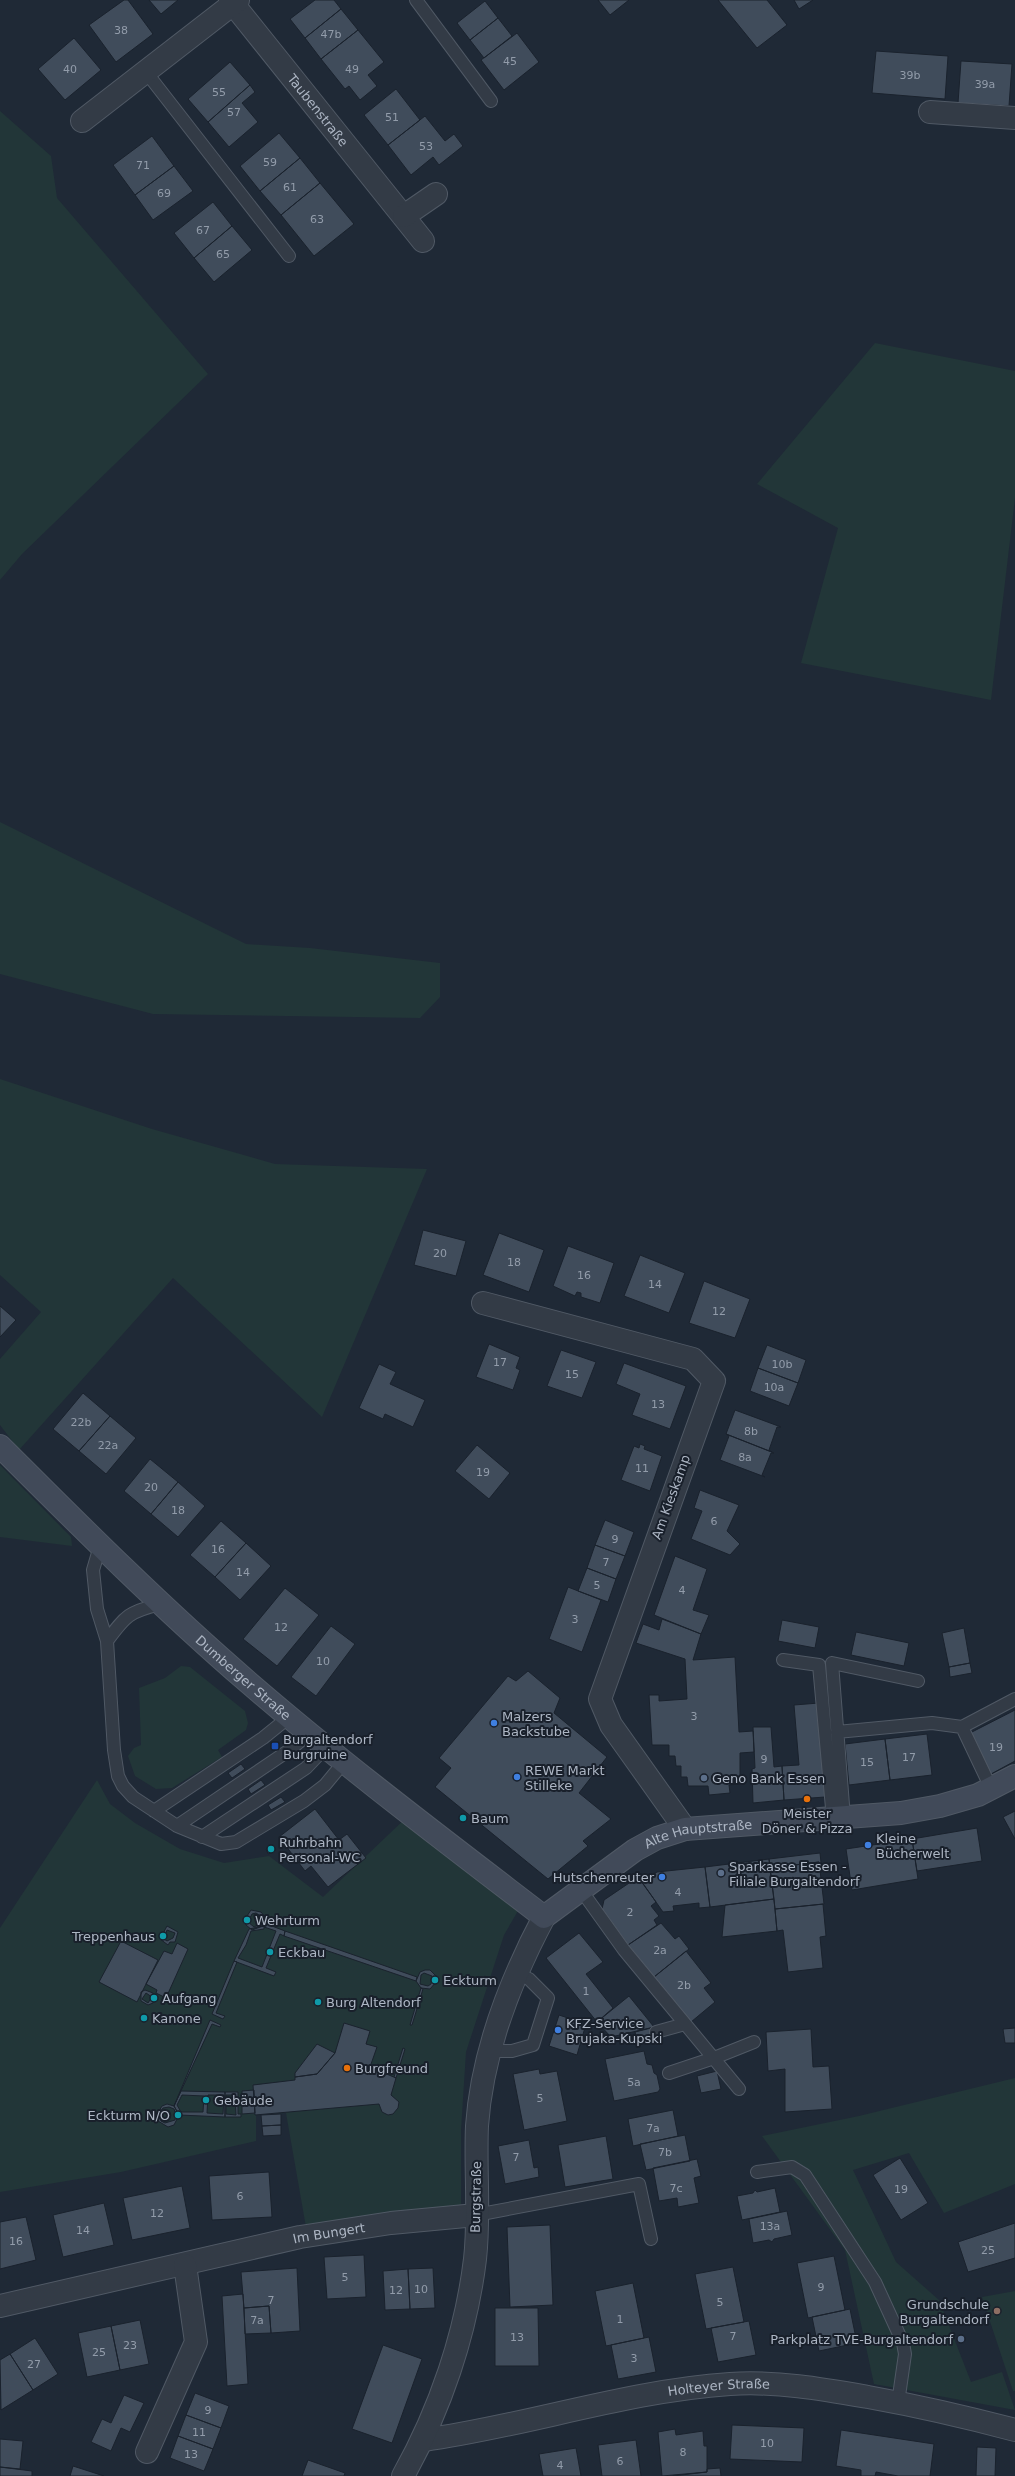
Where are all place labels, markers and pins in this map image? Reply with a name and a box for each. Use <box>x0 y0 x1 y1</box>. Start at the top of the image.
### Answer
place label: Malzers Backstube <box>502 1709 570 1739</box>
marker: Malzers Backstube <box>489 1718 499 1728</box>
place label: Burgaltendorf Burgruine <box>283 1732 373 1762</box>
marker: Burgaltendorf Burgruine <box>270 1741 280 1751</box>
place label: REWE Markt Stilleke <box>525 1763 605 1793</box>
place label: Geno Bank Essen <box>712 1771 825 1786</box>
marker: REWE Markt Stilleke <box>512 1772 522 1782</box>
marker: Geno Bank Essen <box>699 1773 709 1783</box>
marker: Meister Döner & Pizza <box>802 1794 812 1804</box>
place label: Meister Döner & Pizza <box>762 1806 852 1836</box>
place label: Baum <box>471 1811 509 1826</box>
marker: Baum <box>458 1813 468 1823</box>
place label: Kleine Bücherwelt <box>876 1831 949 1861</box>
place label: Ruhrbahn Personal-WC <box>279 1835 360 1865</box>
marker: Kleine Bücherwelt <box>863 1840 873 1850</box>
marker: Ruhrbahn Personal-WC <box>266 1844 276 1854</box>
place label: Sparkasse Essen - Filiale Burgaltendorf <box>729 1859 860 1889</box>
marker: Sparkasse Essen - Filiale Burgaltendorf <box>716 1868 726 1878</box>
place label: Hutschenreuter <box>553 1870 655 1885</box>
marker: Hutschenreuter <box>657 1872 667 1882</box>
place label: Wehrturm <box>255 1913 320 1928</box>
marker: Wehrturm <box>242 1915 252 1925</box>
place label: Treppenhaus <box>71 1929 155 1944</box>
marker: Treppenhaus <box>158 1931 168 1941</box>
place label: Eckbau <box>278 1945 325 1960</box>
marker: Eckbau <box>265 1947 275 1957</box>
place label: Eckturm <box>443 1973 497 1988</box>
marker: Eckturm <box>430 1975 440 1985</box>
place label: Aufgang <box>162 1991 216 2006</box>
marker: Aufgang <box>149 1993 159 2003</box>
place label: Burg Altendorf <box>326 1995 421 2010</box>
marker: Burg Altendorf <box>313 1997 323 2007</box>
place label: Kanone <box>152 2011 201 2026</box>
marker: Kanone <box>139 2013 149 2023</box>
place label: KFZ-Service Brujaka-Kupski <box>566 2016 662 2046</box>
marker: KFZ-Service Brujaka-Kupski <box>553 2025 563 2035</box>
place label: Burgfreund <box>355 2061 428 2076</box>
marker: Burgfreund <box>342 2063 352 2073</box>
place label: Gebäude <box>214 2093 273 2108</box>
marker: Gebäude <box>201 2095 211 2105</box>
place label: Eckturm N/O <box>88 2108 170 2123</box>
marker: Eckturm N/O <box>173 2110 183 2120</box>
place label: Grundschule Burgaltendorf <box>899 2297 989 2327</box>
marker: Grundschule Burgaltendorf <box>992 2306 1002 2316</box>
place label: Parkplatz TVE-Burgaltendorf <box>770 2332 953 2347</box>
marker: Parkplatz TVE-Burgaltendorf <box>956 2334 966 2344</box>

